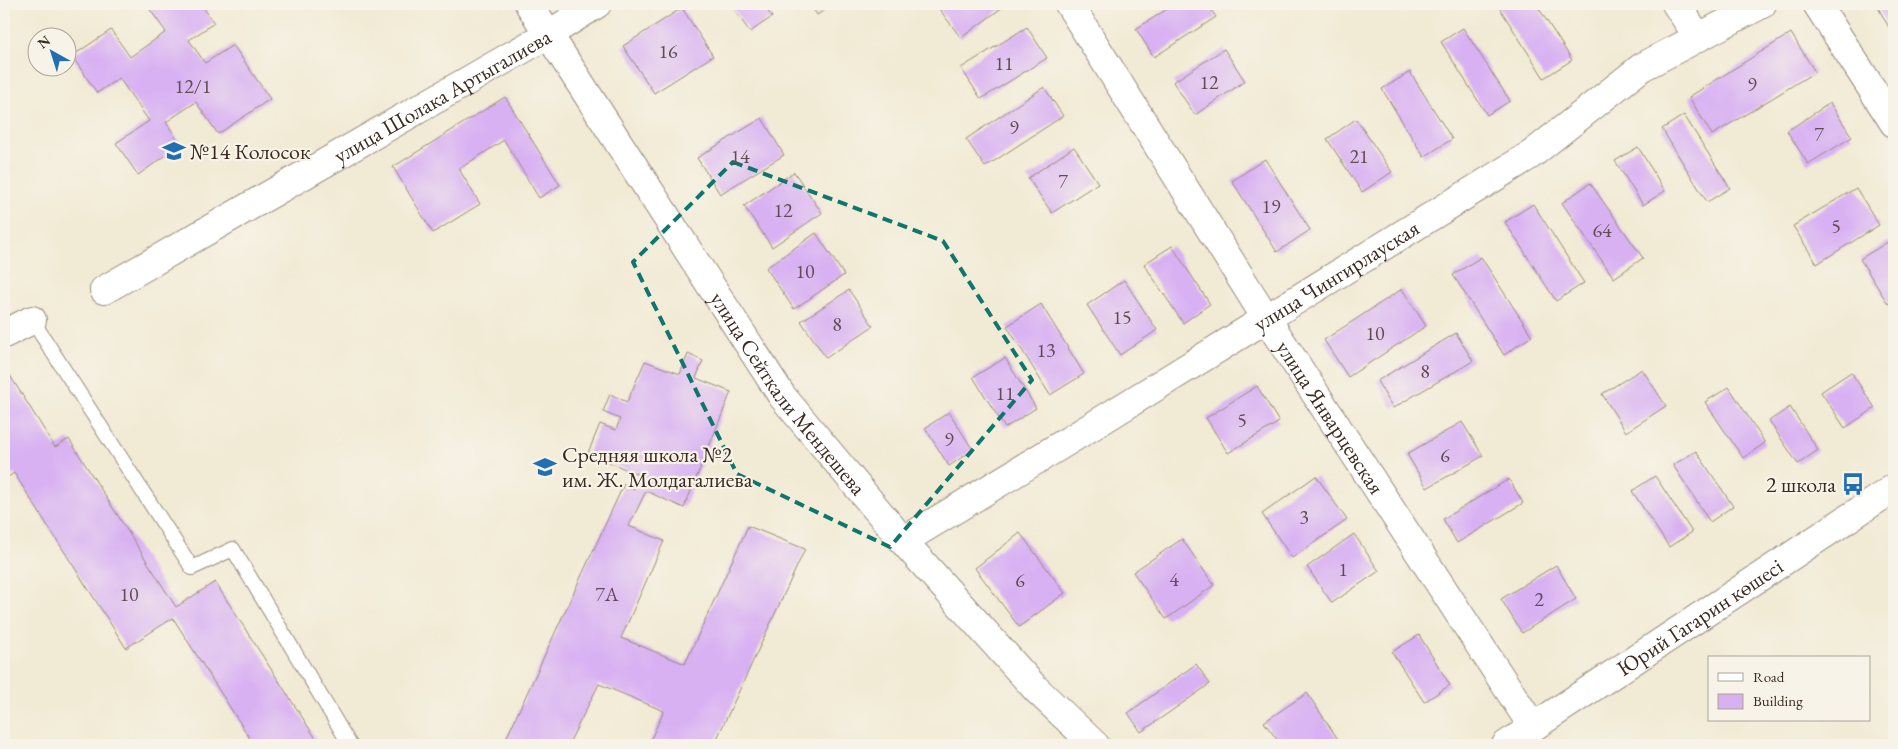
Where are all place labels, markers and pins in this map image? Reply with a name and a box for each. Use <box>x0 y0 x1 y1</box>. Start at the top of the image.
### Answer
place label: №14 Колосок <box>190 137 311 166</box>
school or university icon: №14 Колосок <box>161 138 187 164</box>
place label: Средняя школа №2 им. Ж. Молдагалиева <box>562 440 753 494</box>
school or university icon: Средняя школа №2 им. Ж. Молдагалиева <box>532 454 558 480</box>
place label: 2 школа <box>1766 470 1836 499</box>
bus stop icon: 2 школа <box>1840 471 1866 497</box>

